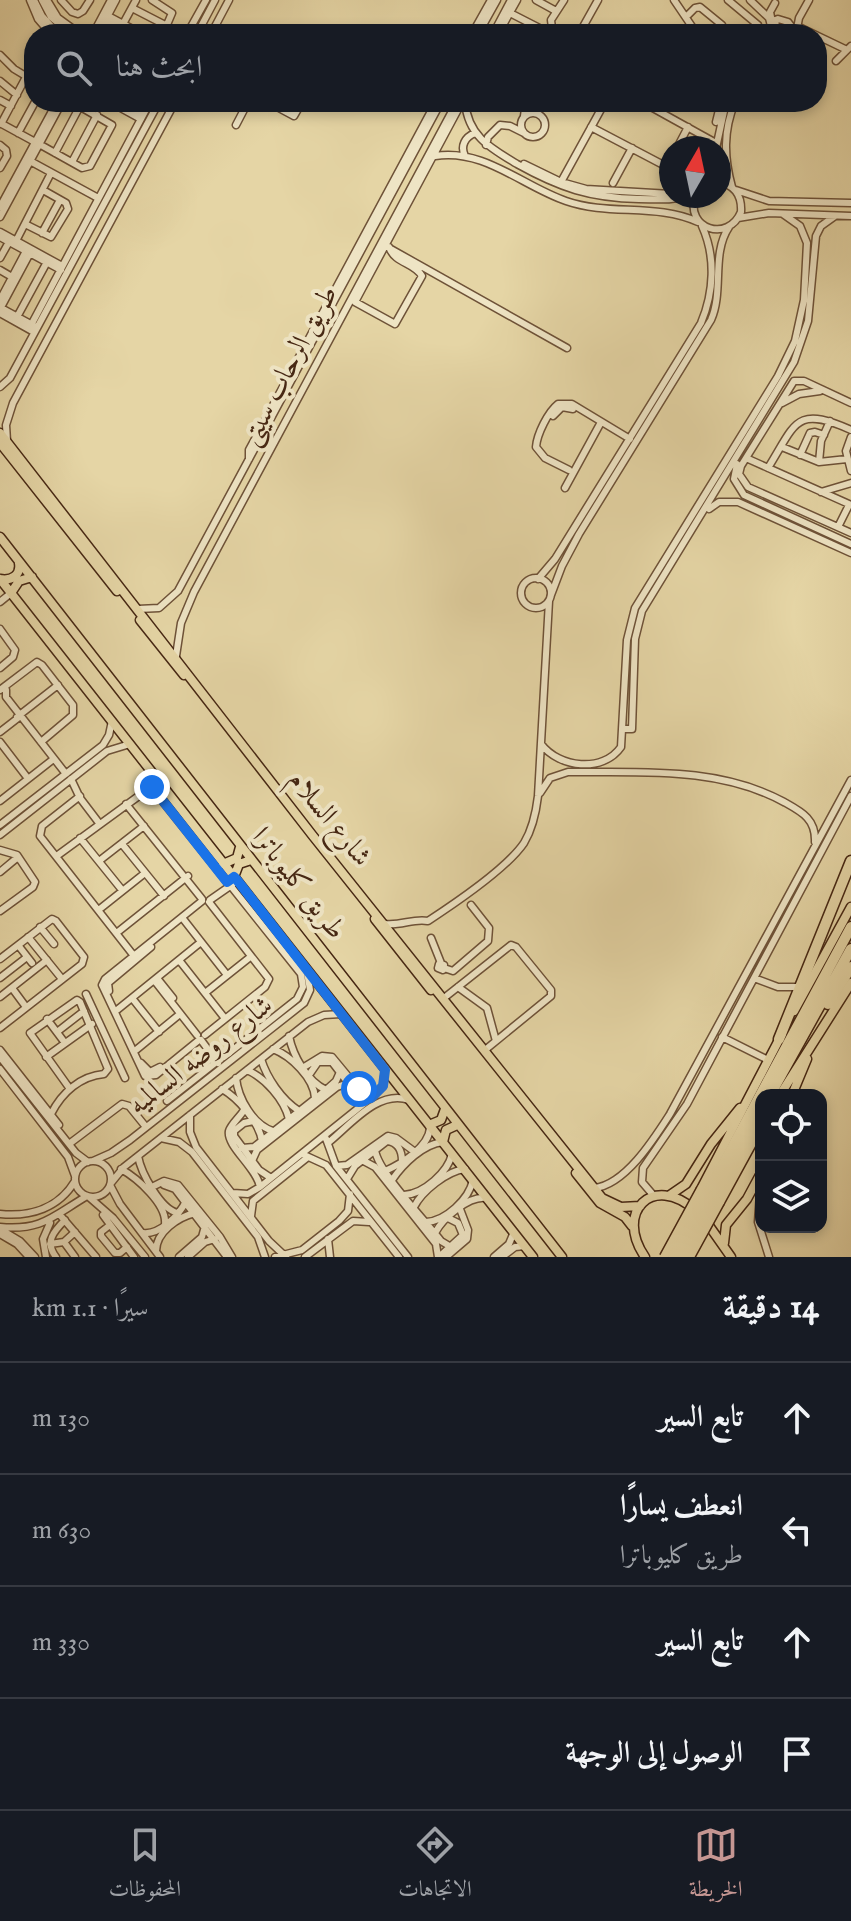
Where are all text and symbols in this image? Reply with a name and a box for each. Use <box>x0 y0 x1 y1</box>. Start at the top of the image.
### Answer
search box <box>24 24 827 112</box>
icon: search <box>52 46 96 90</box>
text: ابحث هنا <box>116 49 203 87</box>
north arrow <box>659 136 731 208</box>
street label: طريق الرحاب سيتى <box>233 280 348 452</box>
street label: شارع السلام <box>276 764 378 877</box>
route end <box>134 769 170 805</box>
street label: طريق كليوباترا <box>243 821 353 947</box>
street label: شارع روضه السالميه <box>122 989 283 1127</box>
route start <box>341 1071 377 1107</box>
map controls <box>755 1089 827 1233</box>
button: locate <box>755 1089 827 1161</box>
button: layers <box>755 1161 827 1233</box>
text: 14 دقيقة <box>723 1286 819 1329</box>
text: سيرًا · 1.1 km <box>32 1292 148 1325</box>
icon: ahead <box>775 1396 819 1440</box>
text: تابع السير <box>658 1399 743 1437</box>
text: 130 m <box>32 1402 90 1435</box>
text: انعطف يسارًا <box>620 1488 743 1526</box>
icon: left <box>775 1508 819 1552</box>
text: 630 m <box>32 1514 91 1547</box>
text: طريق كليوباترا <box>620 1539 743 1572</box>
icon: ahead <box>775 1620 819 1664</box>
text: تابع السير <box>658 1623 743 1661</box>
text: 330 m <box>32 1626 90 1659</box>
icon: arrive <box>775 1732 819 1776</box>
text: الوصول إلى الوجهة <box>566 1735 743 1773</box>
tab: المحفوظات <box>109 1823 181 1910</box>
tab: الاتجاهات <box>398 1823 472 1910</box>
tab: الخريطة <box>689 1823 742 1910</box>

